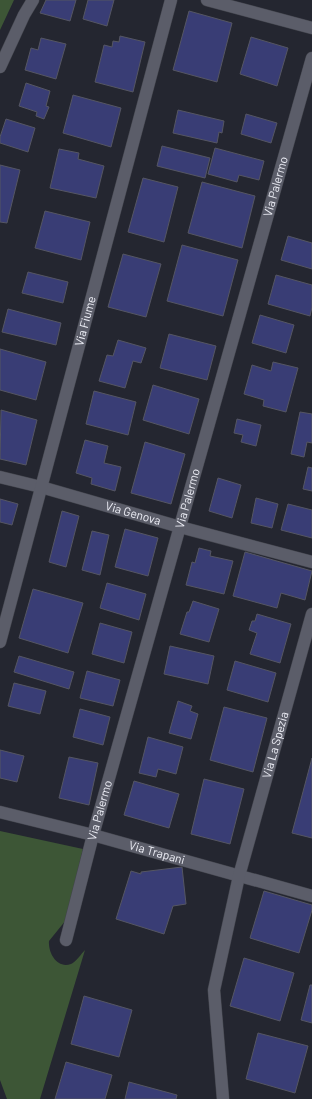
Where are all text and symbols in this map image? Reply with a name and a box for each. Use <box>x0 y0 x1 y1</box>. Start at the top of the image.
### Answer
street label: Via Palermo <box>260 155 290 218</box>
street label: Via Fiume <box>71 294 98 347</box>
street label: Via Palermo <box>172 467 202 530</box>
street label: Via Genova <box>104 498 163 527</box>
street label: Via La Spezia <box>259 710 290 780</box>
street label: Via Palermo <box>84 778 114 842</box>
street label: Via Trapani <box>127 837 187 866</box>

